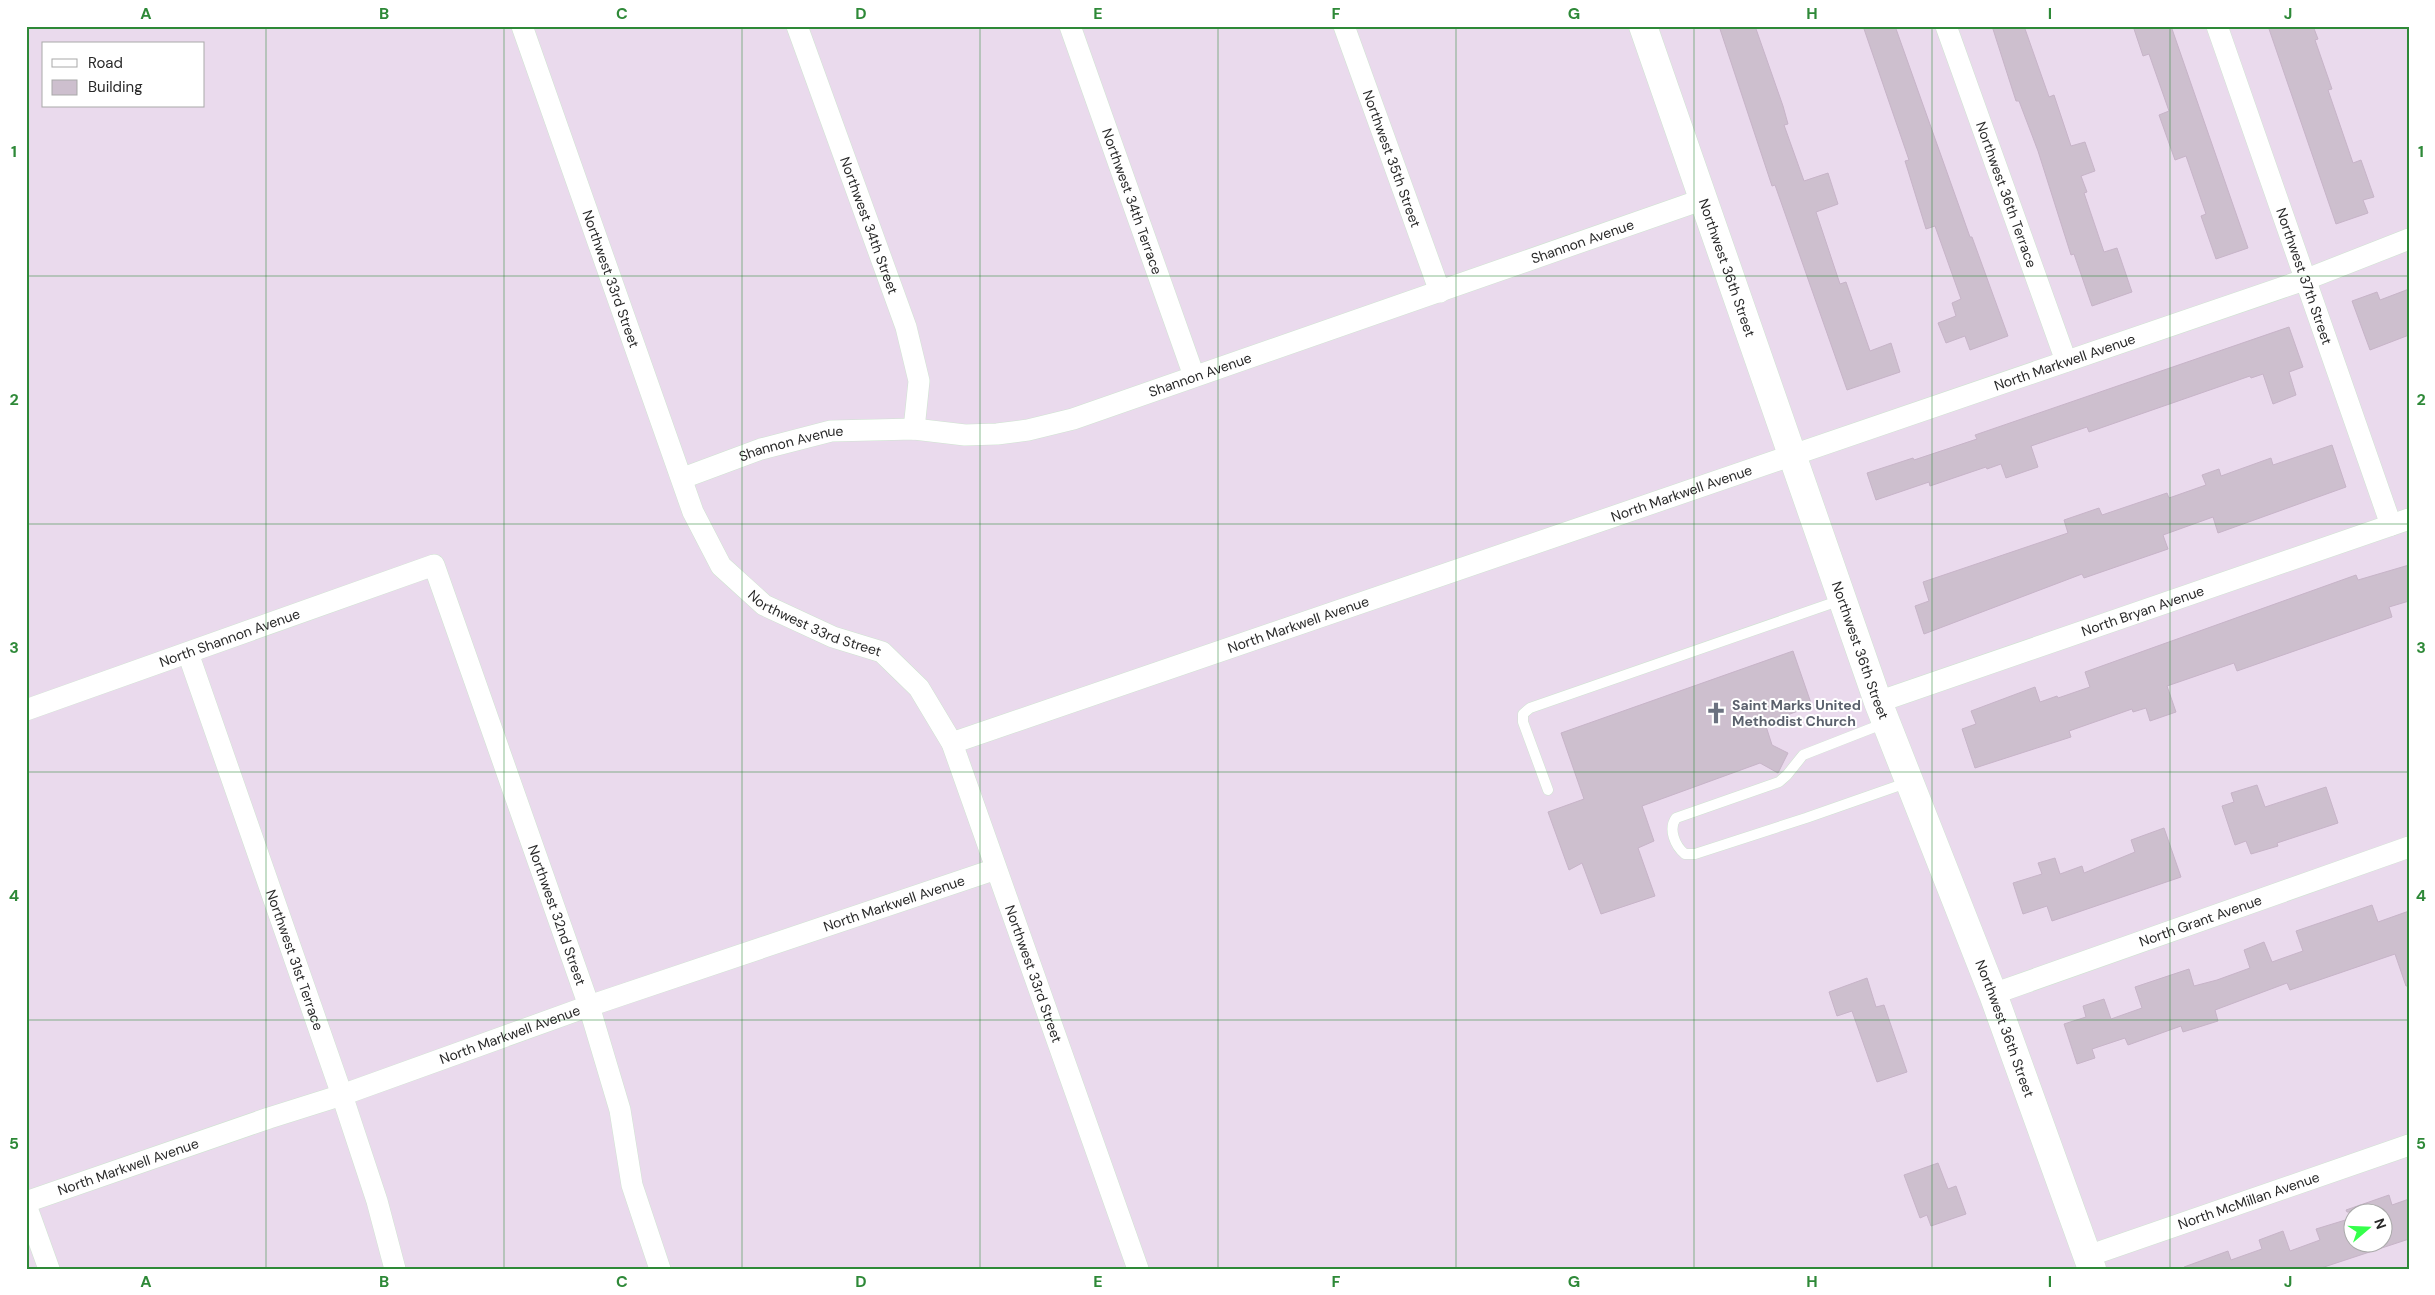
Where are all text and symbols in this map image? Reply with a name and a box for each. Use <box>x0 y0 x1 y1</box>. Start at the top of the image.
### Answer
text: A <box>140 3 152 24</box>
text: B <box>379 3 389 24</box>
text: C <box>616 3 628 24</box>
text: D <box>855 3 867 24</box>
text: E <box>1093 3 1103 24</box>
text: F <box>1332 3 1341 24</box>
text: G <box>1568 3 1580 24</box>
text: H <box>1806 3 1818 24</box>
text: I <box>2048 3 2052 24</box>
text: J <box>2284 3 2292 24</box>
legend <box>42 42 205 108</box>
text: Road <box>88 53 123 73</box>
text: Building <box>88 77 143 97</box>
street label: Northwest 35th Street <box>1359 87 1425 230</box>
street label: Northwest 36th Terrace <box>1972 119 2041 270</box>
street label: Northwest 34th Terrace <box>1098 126 1166 277</box>
text: 1 <box>11 141 17 162</box>
text: 1 <box>2418 141 2424 162</box>
street label: Northwest 34th Street <box>836 154 902 297</box>
street label: Northwest 36th Street <box>1695 196 1759 339</box>
street label: Northwest 37th Street <box>2272 205 2336 347</box>
street label: Northwest 33rd Street <box>578 208 643 350</box>
street label: Shannon Avenue <box>1529 215 1636 268</box>
street label: North Markwell Avenue <box>1992 329 2138 395</box>
street label: Shannon Avenue <box>1146 348 1254 401</box>
text: 2 <box>9 389 19 410</box>
text: 2 <box>2416 389 2426 410</box>
street label: Shannon Avenue <box>736 422 844 465</box>
street label: North Markwell Avenue <box>1608 461 1754 526</box>
street label: Northwest 36th Street <box>1828 579 1893 722</box>
street label: North Bryan Avenue <box>2079 581 2206 640</box>
street label: Northwest 33rd Street <box>744 586 884 660</box>
street label: North Markwell Avenue <box>1225 592 1371 657</box>
street label: North Shannon Avenue <box>157 604 302 671</box>
text: 3 <box>9 637 19 658</box>
text: 3 <box>2416 637 2426 658</box>
place label: Saint Marks United Methodist Church <box>1732 696 1861 730</box>
church icon: Saint Marks United Methodist Church <box>1703 700 1729 726</box>
street label: Northwest 32nd Street <box>524 842 590 988</box>
street label: North Markwell Avenue <box>821 871 967 935</box>
text: 4 <box>9 885 19 906</box>
text: 4 <box>2416 885 2426 906</box>
street label: Northwest 31st Terrace <box>262 887 328 1033</box>
street label: North Grant Avenue <box>2137 891 2264 951</box>
street label: Northwest 33rd Street <box>1001 903 1066 1045</box>
street label: Northwest 36th Street <box>1971 957 2038 1100</box>
street label: North Markwell Avenue <box>437 1001 583 1068</box>
text: 5 <box>9 1133 19 1154</box>
text: 5 <box>2416 1133 2426 1154</box>
street label: North Markwell Avenue <box>55 1134 201 1199</box>
street label: North McMillan Avenue <box>2175 1168 2322 1233</box>
north arrow <box>2342 1202 2392 1252</box>
text: N <box>2370 1216 2390 1232</box>
text: A <box>140 1271 152 1292</box>
text: B <box>379 1271 389 1292</box>
text: C <box>616 1271 628 1292</box>
text: D <box>855 1271 867 1292</box>
text: E <box>1093 1271 1103 1292</box>
text: F <box>1332 1271 1341 1292</box>
text: G <box>1568 1271 1580 1292</box>
text: H <box>1806 1271 1818 1292</box>
text: I <box>2048 1271 2052 1292</box>
text: J <box>2284 1271 2292 1292</box>

